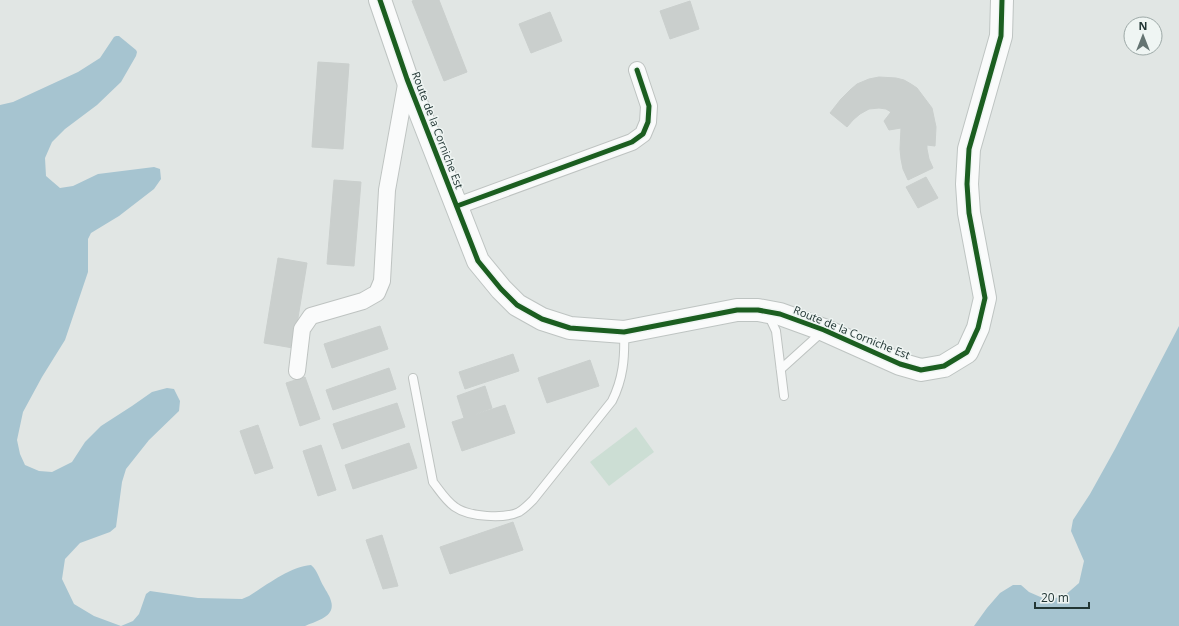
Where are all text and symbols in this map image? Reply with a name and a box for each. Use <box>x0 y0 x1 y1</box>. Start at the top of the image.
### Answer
north arrow <box>1123 16 1163 56</box>
text: N <box>1139 18 1147 33</box>
street label: Route de la Corniche Est <box>409 69 467 191</box>
street label: Route de la Corniche Est <box>791 302 913 362</box>
scale bar <box>1035 584 1089 610</box>
text: 20 m <box>1041 589 1069 606</box>

